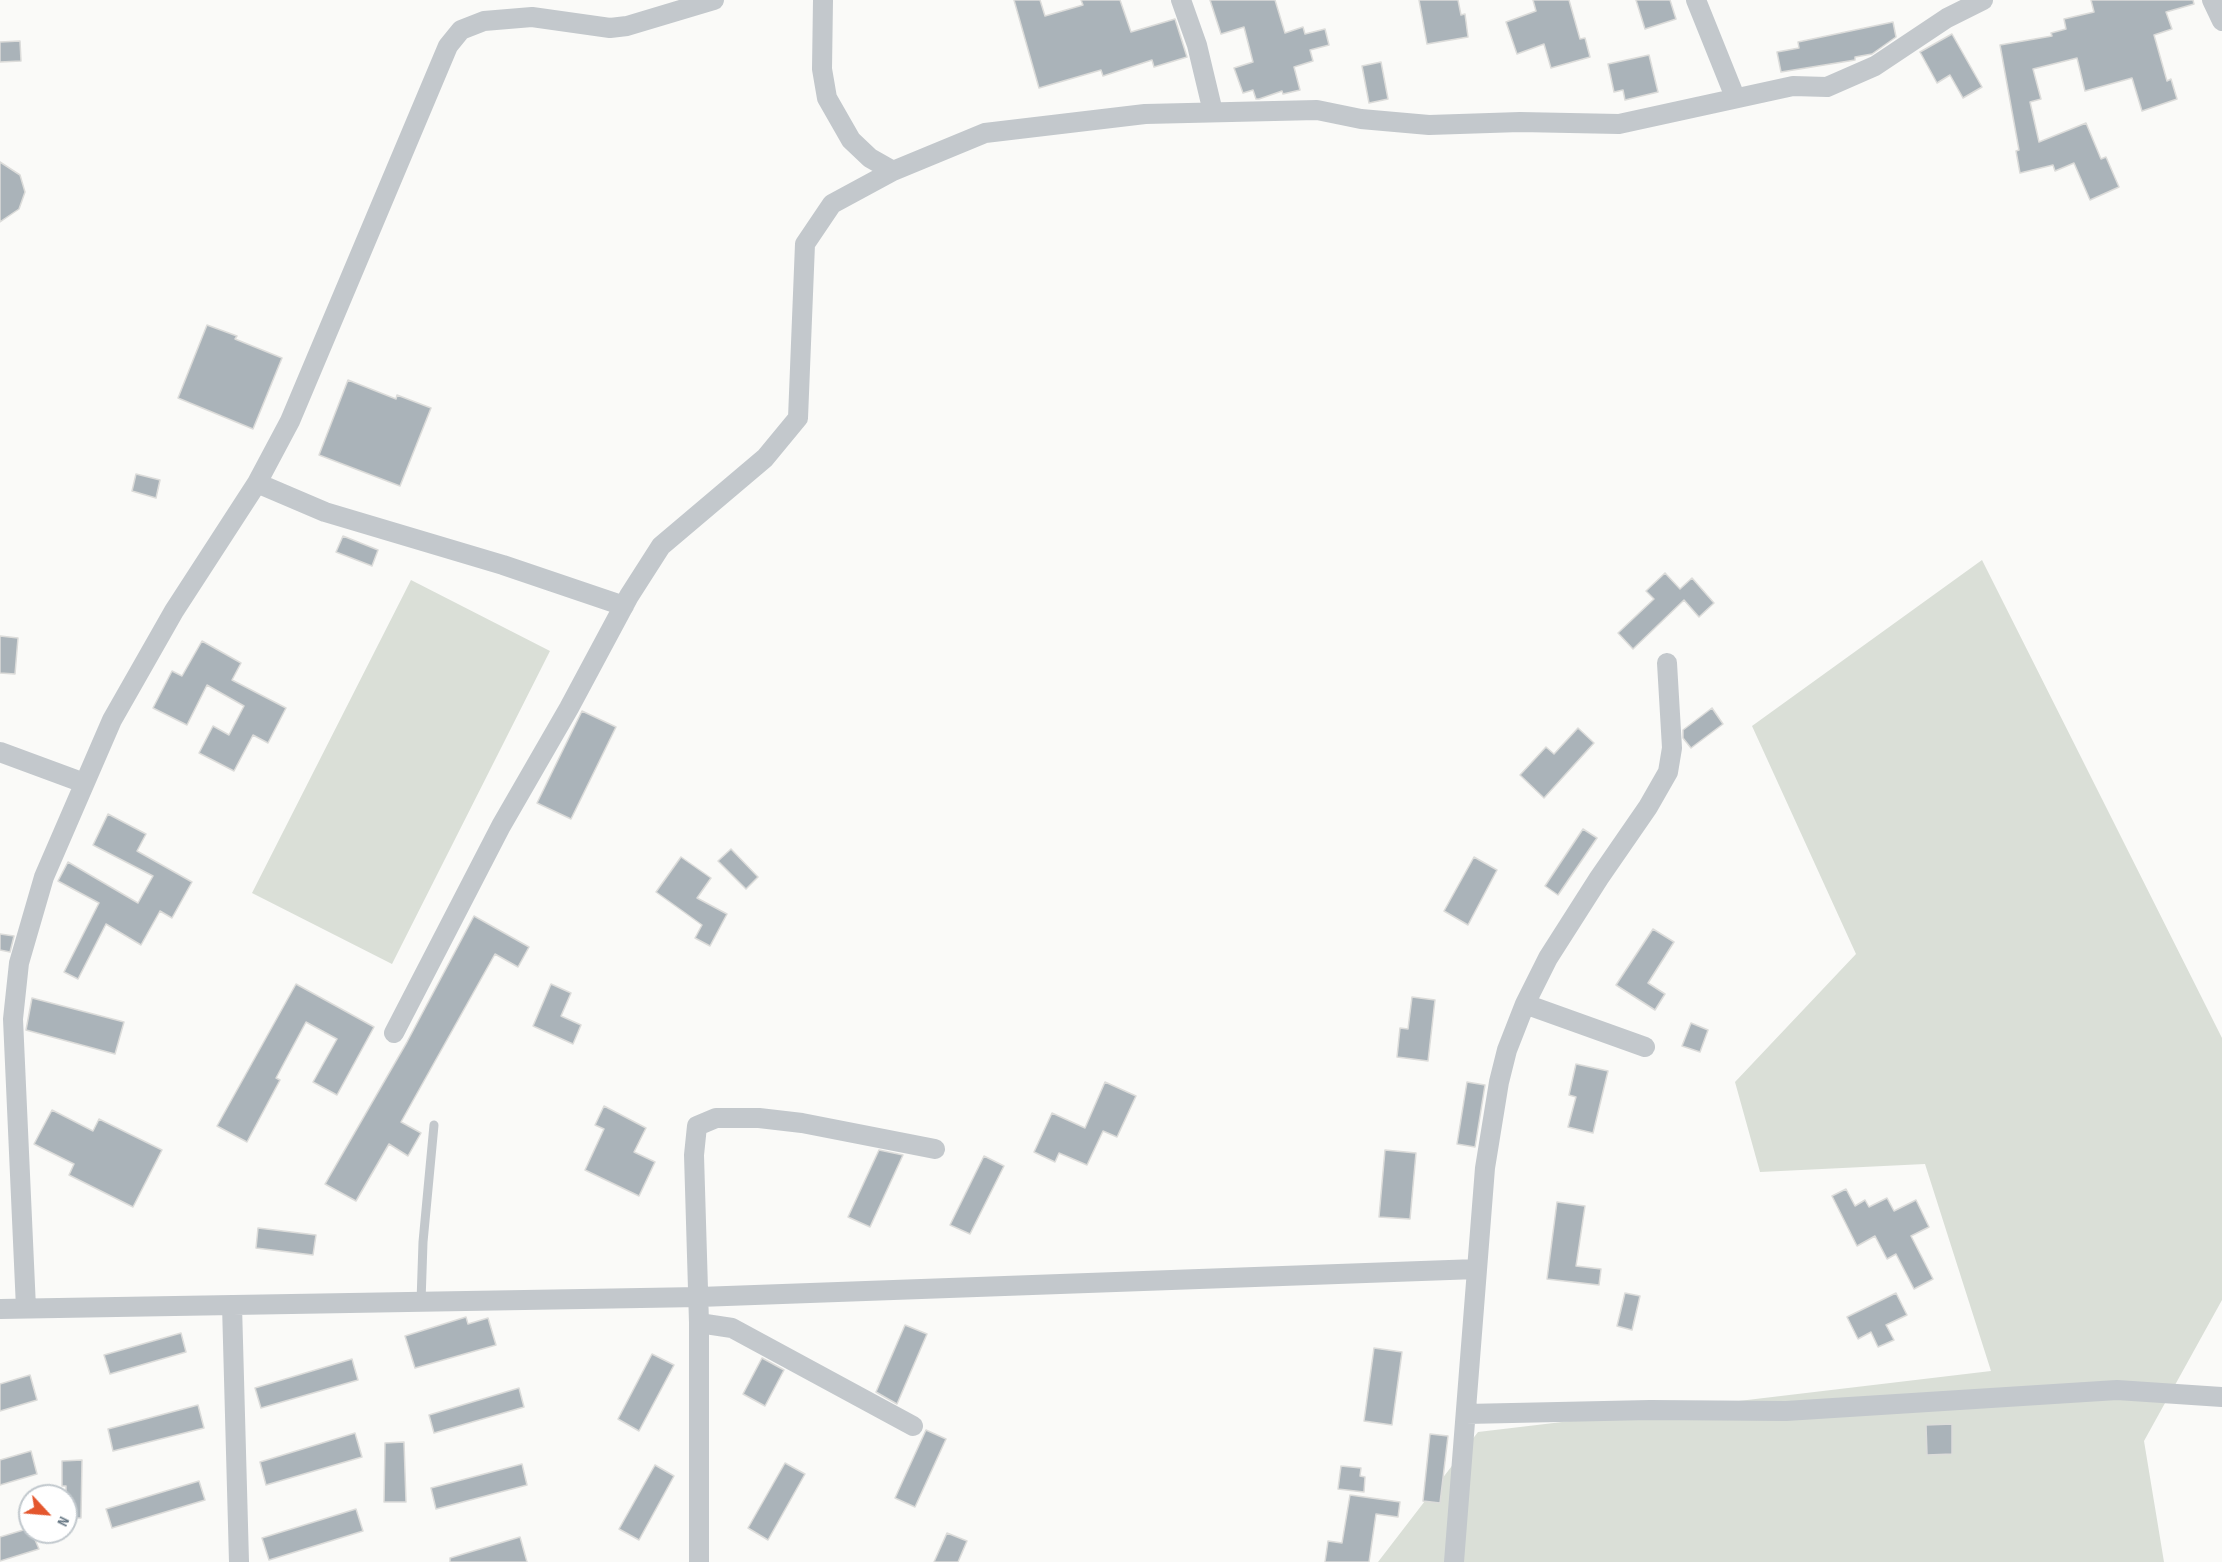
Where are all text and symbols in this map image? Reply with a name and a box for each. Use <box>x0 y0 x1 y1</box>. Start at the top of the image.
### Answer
north arrow <box>18 1484 78 1544</box>
text: N <box>52 1513 73 1529</box>

